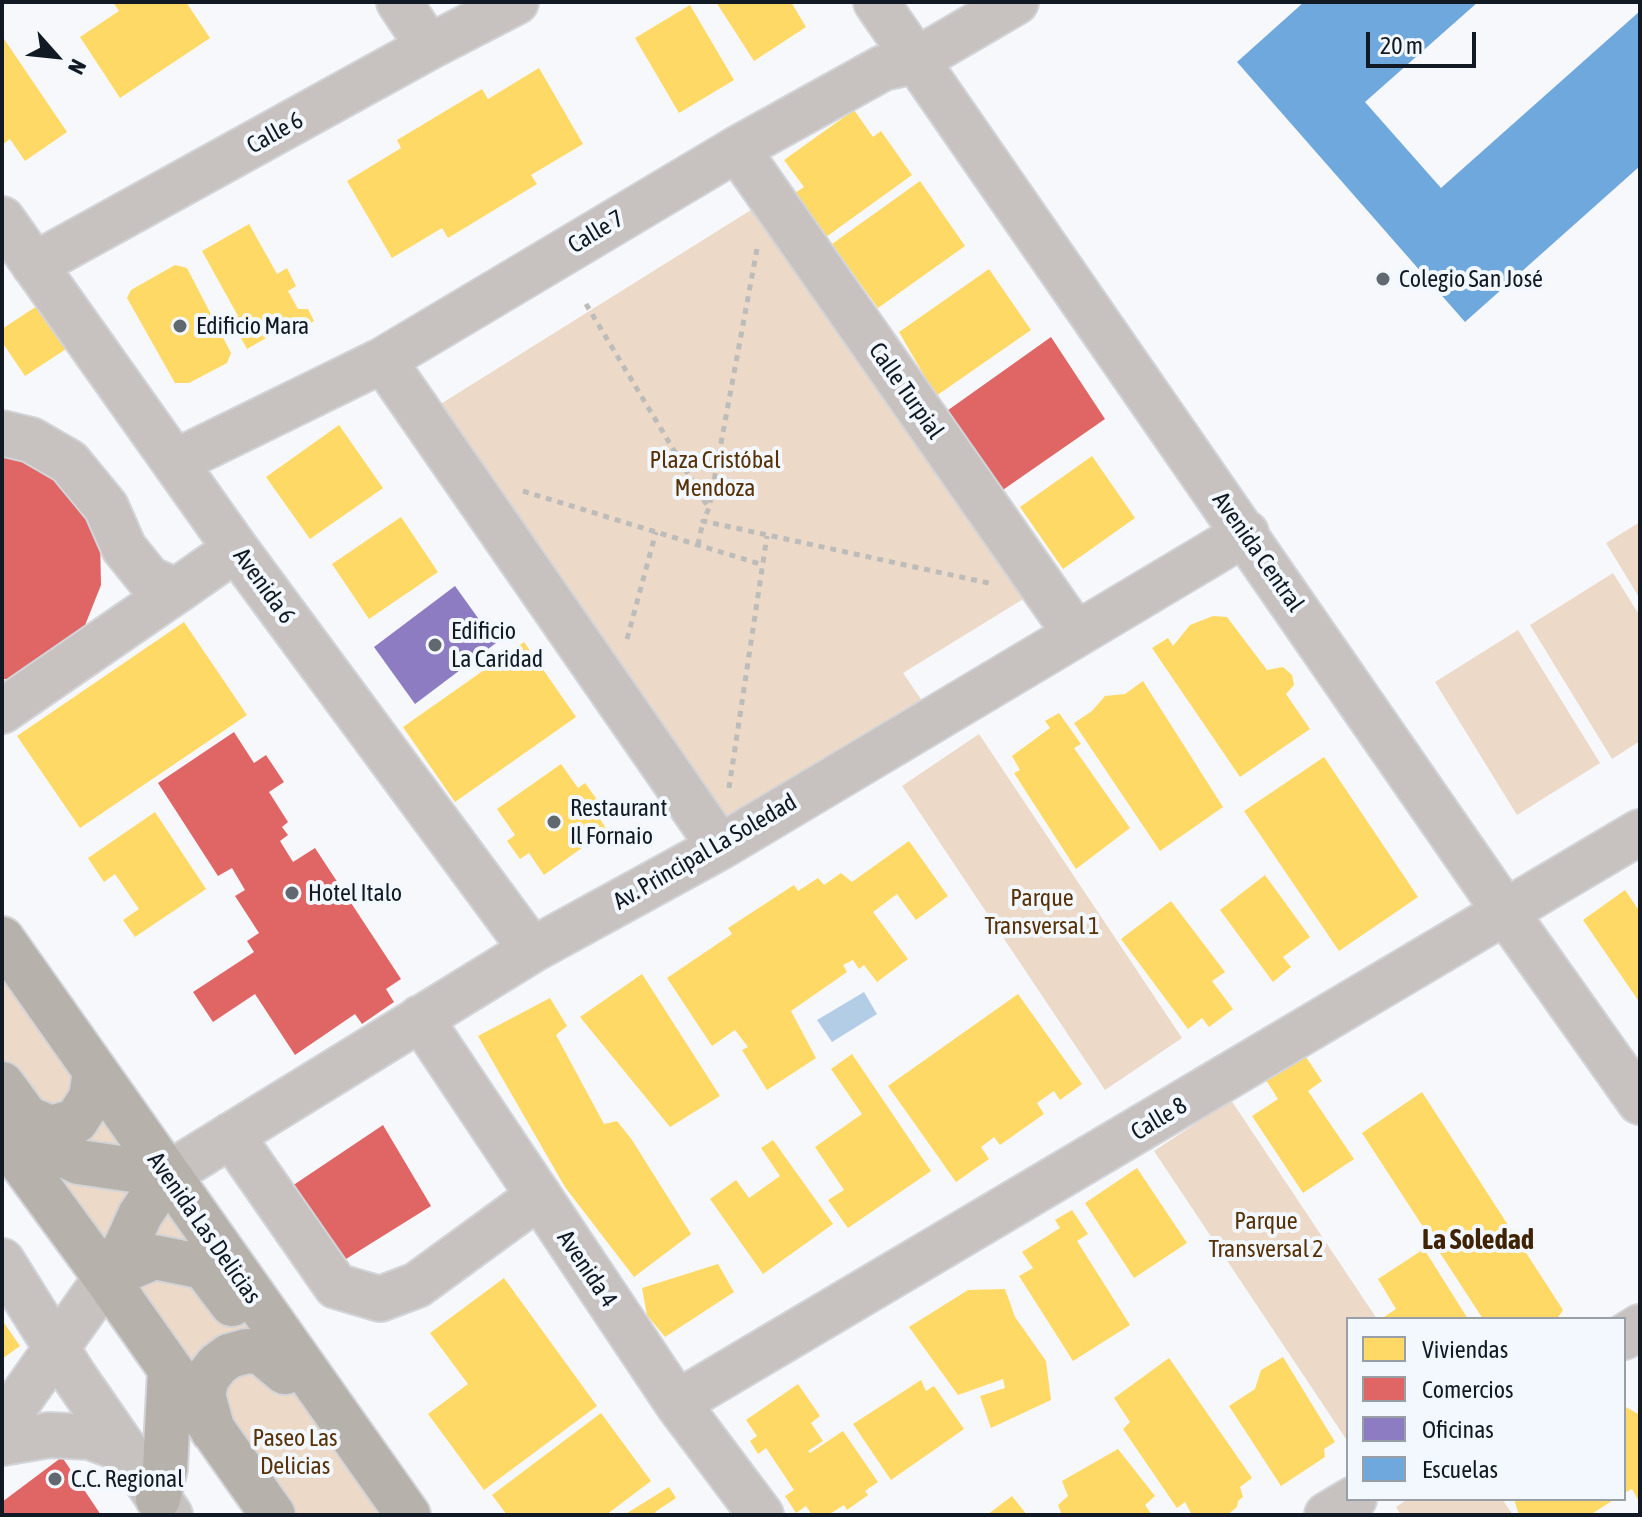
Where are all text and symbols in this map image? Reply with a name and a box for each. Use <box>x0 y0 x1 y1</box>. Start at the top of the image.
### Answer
north arrow <box>16 16 96 96</box>
scale bar <box>1370 16 1480 66</box>
text: 20 m <box>1380 32 1423 59</box>
text: N <box>63 55 92 79</box>
street label: Calle 6 <box>242 106 308 160</box>
street label: Calle 7 <box>563 204 629 260</box>
place label: Colegio San José <box>1399 265 1543 293</box>
marker: Colegio San José <box>1374 270 1392 288</box>
place label: Edificio Mara <box>196 312 309 340</box>
marker: Edificio Mara <box>171 317 189 335</box>
street label: Calle Turpial <box>862 337 950 445</box>
park label: Plaza Cristóbal Mendoza <box>649 446 781 502</box>
street label: Avenida Central <box>1206 487 1310 617</box>
street label: Avenida 6 <box>227 543 301 629</box>
place label: Edificio La Caridad <box>451 617 543 673</box>
marker: Edificio La Caridad <box>426 636 444 654</box>
street label: Av. Principal La Soledad <box>608 788 802 916</box>
place label: Restaurant Il Fornaio <box>570 794 667 850</box>
marker: Restaurant Il Fornaio <box>545 813 563 831</box>
place label: Hotel Italo <box>308 879 402 907</box>
marker: Hotel Italo <box>283 884 301 902</box>
park label: Parque Transversal 1 <box>984 884 1100 940</box>
street label: Calle 8 <box>1126 1091 1192 1147</box>
street label: Avenida Las Delicias <box>141 1147 267 1309</box>
park label: Parque Transversal 2 <box>1208 1207 1324 1263</box>
district label: La Soledad <box>1422 1223 1534 1257</box>
street label: Avenida 4 <box>551 1225 623 1313</box>
legend <box>1346 1317 1626 1501</box>
text: Viviendas <box>1422 1336 1508 1363</box>
text: Comercios <box>1422 1376 1514 1403</box>
text: Oficinas <box>1422 1416 1494 1443</box>
park label: Paseo Las Delicias <box>252 1424 338 1480</box>
text: Escuelas <box>1422 1456 1498 1483</box>
place label: C.C. Regional <box>71 1465 184 1493</box>
marker: C.C. Regional <box>46 1470 64 1488</box>

